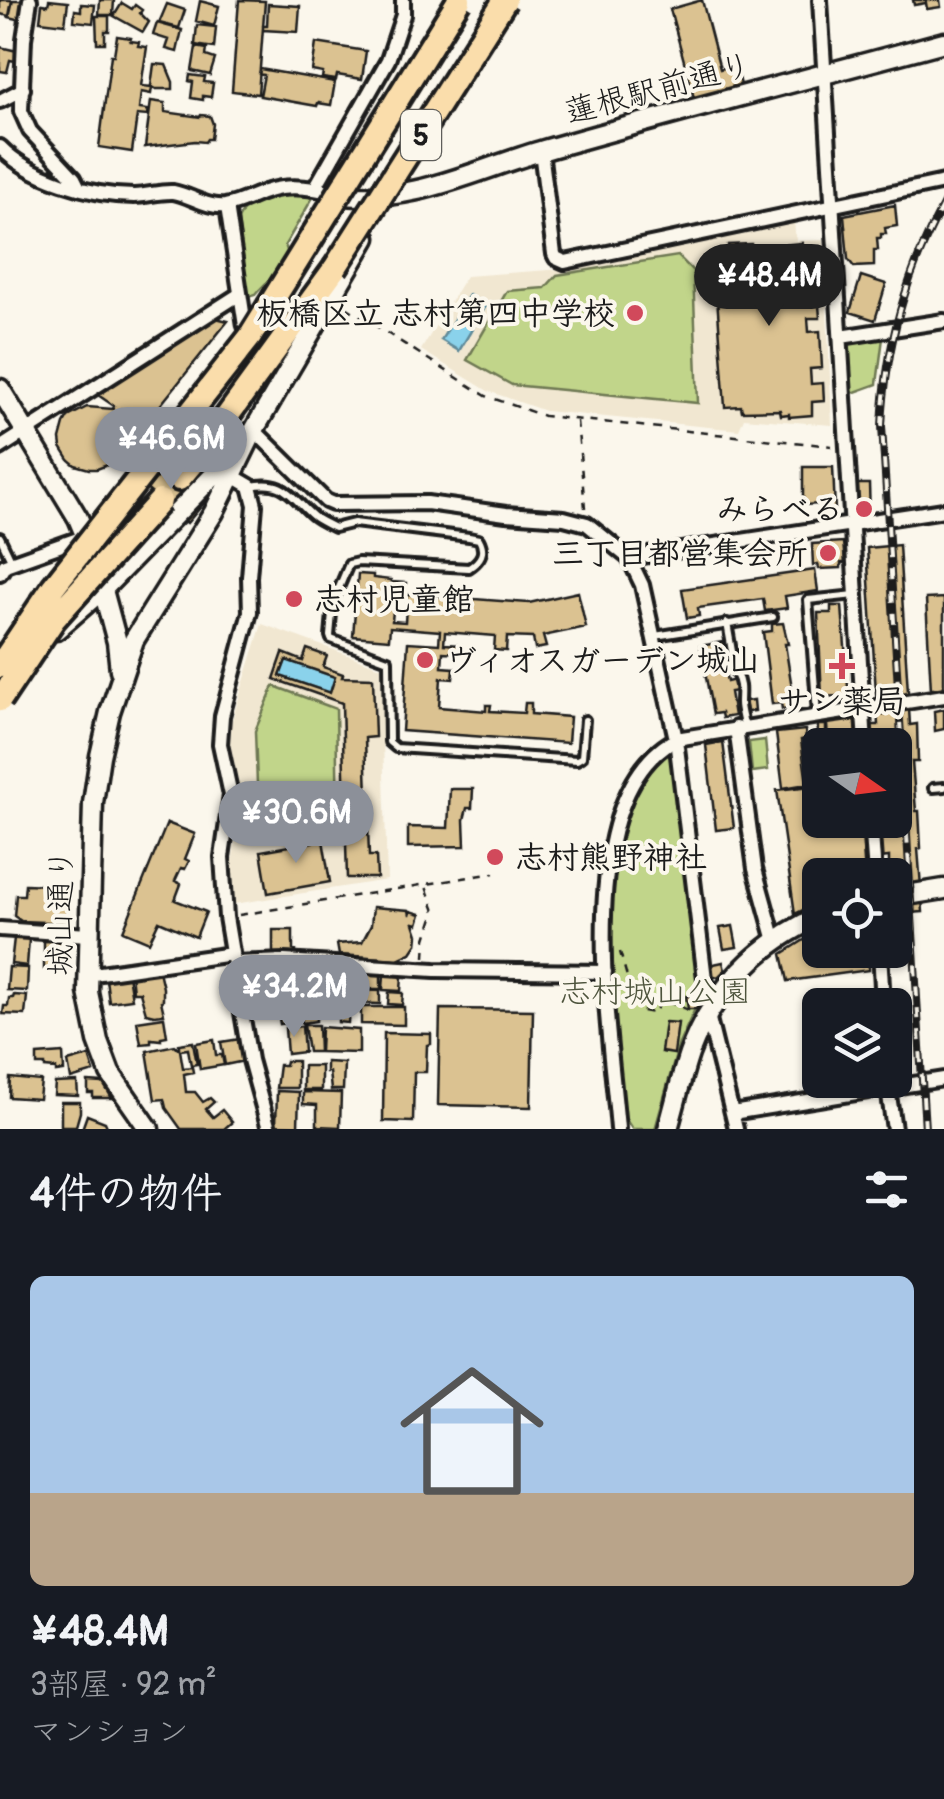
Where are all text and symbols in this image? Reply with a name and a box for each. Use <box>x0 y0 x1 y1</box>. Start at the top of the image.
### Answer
street label: 蓮根駅前通り <box>560 45 756 133</box>
road number: 5 <box>401 110 441 160</box>
pin: ¥48.4M <box>688 244 850 329</box>
text: ¥48.4M <box>716 256 822 296</box>
place label: 板橋区立 志村第四中学校 <box>256 294 615 334</box>
marker: 板橋区立 志村第四中学校 <box>624 302 646 324</box>
pin: ¥46.6M <box>90 407 252 492</box>
text: ¥46.6M <box>117 419 225 459</box>
place label: みらべる <box>716 490 844 530</box>
marker: みらべる <box>853 498 875 520</box>
place label: 三丁目都営集会所 <box>552 534 808 574</box>
marker: 三丁目都営集会所 <box>817 542 839 564</box>
place label: 志村児童館 <box>314 580 474 620</box>
marker: 志村児童館 <box>283 588 305 610</box>
place label: ヴィオスガーデン城山 <box>445 641 760 681</box>
marker: ヴィオスガーデン城山 <box>414 649 436 671</box>
marker: サン薬局 <box>831 655 853 677</box>
place label: サン薬局 <box>778 682 906 722</box>
north arrow <box>802 728 912 838</box>
map controls <box>802 728 912 1098</box>
pin: ¥30.6M <box>215 781 377 866</box>
text: ¥30.6M <box>241 793 351 833</box>
place label: 志村熊野神社 <box>515 838 707 878</box>
marker: 志村熊野神社 <box>484 846 506 868</box>
street label: 城山通り <box>40 848 82 976</box>
button: locate <box>802 858 912 968</box>
pin: ¥34.2M <box>213 955 375 1040</box>
text: ¥34.2M <box>241 967 347 1007</box>
park label: 志村城山公園 <box>559 972 751 1012</box>
button: layers <box>802 988 912 1098</box>
icon: filters <box>859 1162 914 1217</box>
text: 4件の物件 <box>30 1168 222 1220</box>
icon: home <box>382 1341 562 1521</box>
text: ¥48.4M <box>30 1606 168 1658</box>
text: 3部屋 · 92 m² <box>30 1665 217 1705</box>
text: マンション <box>30 1712 189 1752</box>

